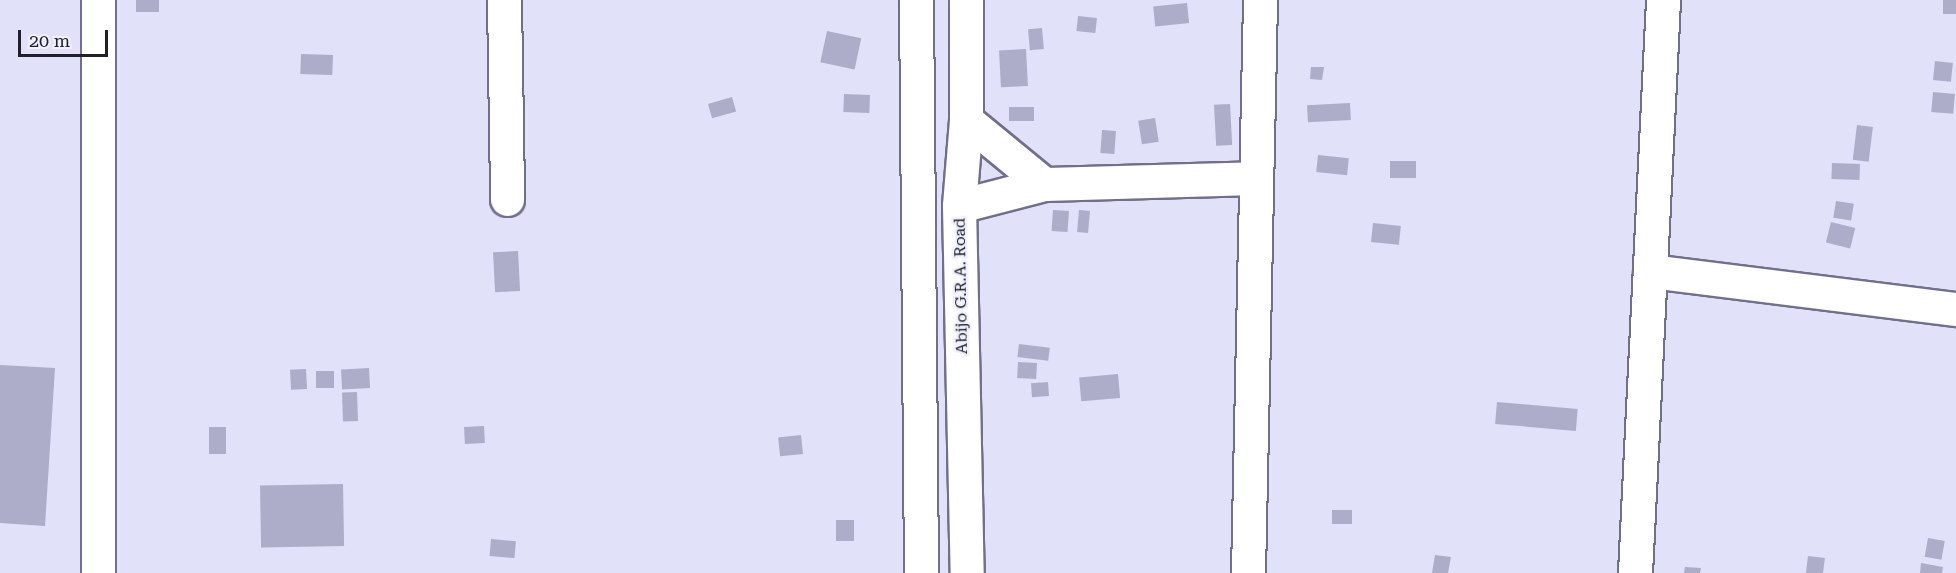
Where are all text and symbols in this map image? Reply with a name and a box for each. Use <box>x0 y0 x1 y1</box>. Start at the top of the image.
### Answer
scale bar <box>21 18 111 56</box>
text: 20 m <box>29 30 70 51</box>
street label: Abijo G.R.A. Road <box>950 218 972 354</box>

